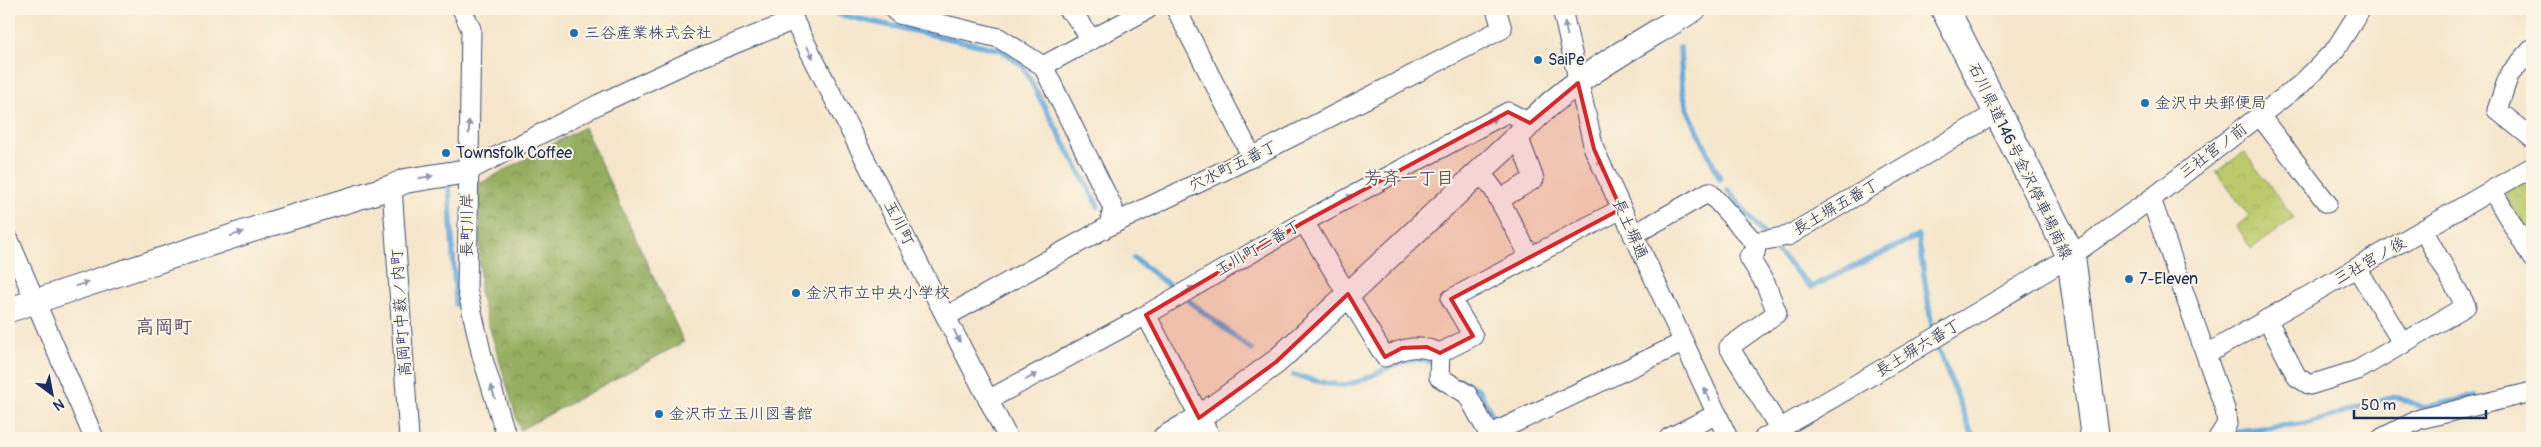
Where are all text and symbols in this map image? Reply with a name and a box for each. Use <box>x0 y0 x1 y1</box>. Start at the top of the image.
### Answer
one-way arrow <box>1562 20 1570 36</box>
place label: 三谷産業株式会社 <box>584 23 712 43</box>
marker: 三谷産業株式会社 <box>568 27 580 39</box>
one-way arrow <box>806 45 814 59</box>
place label: SaiPe <box>1548 50 1584 70</box>
marker: SaiPe <box>1532 54 1544 66</box>
street label: 石川県道146号金沢停車場南線 <box>1963 59 2077 263</box>
place label: 金沢中央郵便局 <box>2155 93 2267 113</box>
marker: 金沢中央郵便局 <box>2139 97 2151 109</box>
one-way arrow <box>1483 117 1498 125</box>
one-way arrow <box>465 119 473 135</box>
street label: 三社宮ノ前 <box>2175 119 2251 183</box>
street label: 穴水町五番丁 <box>1185 136 1281 196</box>
place label: Townsfolk Coffee <box>456 143 572 163</box>
marker: Townsfolk Coffee <box>440 147 452 159</box>
one-way arrow <box>1597 158 1605 172</box>
district label: 芳斉一丁目 <box>1364 167 1454 190</box>
one-way arrow <box>418 173 434 181</box>
street label: 長土塀五番丁 <box>1789 174 1883 240</box>
street label: 長町川岸 <box>457 193 477 257</box>
one-way arrow <box>1341 194 1354 203</box>
street label: 長土塀通 <box>1608 196 1652 262</box>
street label: 玉川町 <box>879 197 919 249</box>
street label: 玉川町二番丁 <box>1211 215 1305 281</box>
one-way arrow <box>230 230 245 238</box>
street label: 三社宮ノ後 <box>2330 232 2410 290</box>
street label: 高岡町中薮ノ内町 <box>387 248 415 378</box>
place label: 7-Eleven <box>2139 269 2198 289</box>
marker: 7-Eleven <box>2123 273 2135 285</box>
one-way arrow <box>75 280 90 288</box>
place label: 金沢市立中央小学校 <box>806 283 950 303</box>
one-way arrow <box>1181 285 1194 294</box>
marker: 金沢市立中央小学校 <box>790 287 802 299</box>
district label: 高岡町 <box>135 315 193 339</box>
street label: 長土塀六番丁 <box>1872 315 1964 381</box>
one-way arrow <box>953 329 961 344</box>
north arrow <box>28 370 78 420</box>
one-way arrow <box>1024 373 1038 381</box>
one-way arrow <box>488 384 496 399</box>
one-way arrow <box>1703 387 1711 401</box>
scale bar <box>2354 387 2486 419</box>
text: N <box>50 395 67 414</box>
text: 50 m <box>2361 396 2396 415</box>
place label: 金沢市立玉川図書館 <box>669 404 813 424</box>
marker: 金沢市立玉川図書館 <box>653 408 665 420</box>

